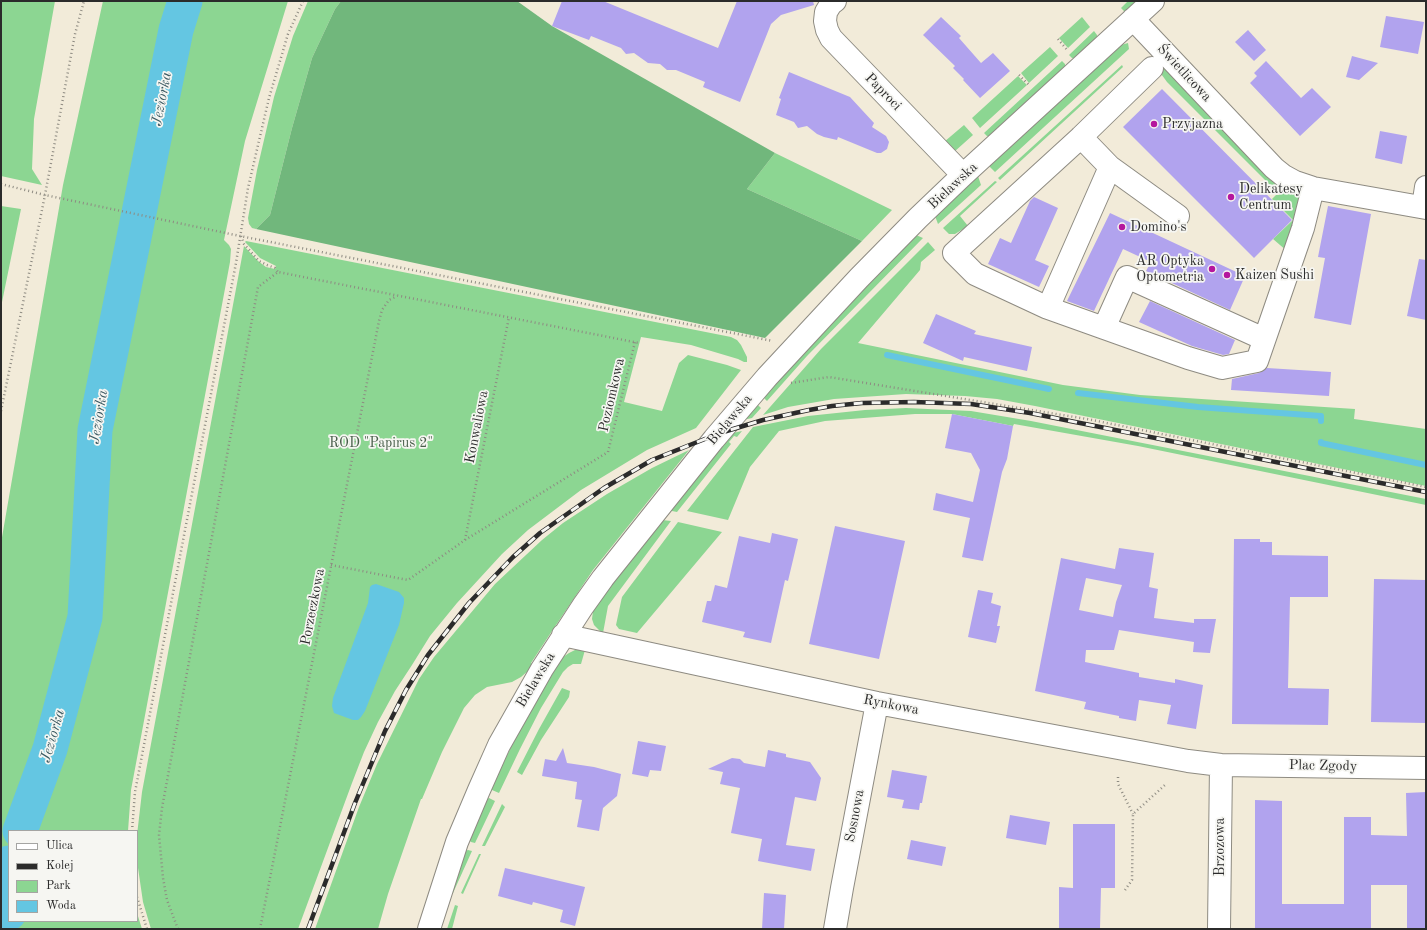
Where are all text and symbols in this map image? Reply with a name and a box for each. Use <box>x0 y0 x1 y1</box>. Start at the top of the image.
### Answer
street label: Świetlicowa <box>1153 41 1215 105</box>
water label: Jeziorka <box>148 70 176 128</box>
street label: Paproci <box>861 70 905 114</box>
place label: Przyjazna <box>1162 116 1223 132</box>
marker: Przyjazna <box>1149 119 1159 129</box>
street label: Bielawska <box>925 159 981 213</box>
place label: Delikatesy Centrum <box>1239 181 1303 214</box>
marker: Delikatesy Centrum <box>1226 192 1236 202</box>
place label: Domino's <box>1130 219 1187 235</box>
marker: Domino's <box>1117 222 1127 232</box>
place label: AR Optyka Optometria <box>1136 253 1204 286</box>
marker: AR Optyka Optometria <box>1207 264 1217 274</box>
place label: Kaizen Sushi <box>1235 267 1314 283</box>
marker: Kaizen Sushi <box>1222 270 1232 280</box>
street label: Poziomkowa <box>595 357 629 433</box>
water label: Jeziorka <box>86 389 112 445</box>
street label: Konwaliowa <box>462 389 492 465</box>
street label: Bielawska <box>704 391 756 449</box>
park label: ROD "Papirus 2" <box>329 435 433 451</box>
street label: Porzeczkowa <box>297 567 329 647</box>
street label: Bielawska <box>513 649 559 711</box>
street label: Rynkowa <box>862 691 920 719</box>
water label: Jeziorka <box>37 707 69 765</box>
street label: Plac Zgody <box>1289 757 1357 775</box>
street label: Sosnowa <box>842 788 868 844</box>
street label: Brzozowa <box>1212 818 1228 876</box>
legend <box>8 830 138 922</box>
text: Ulica <box>46 840 73 852</box>
text: Kolej <box>46 860 74 872</box>
text: Park <box>46 880 71 892</box>
text: Woda <box>46 900 76 912</box>

